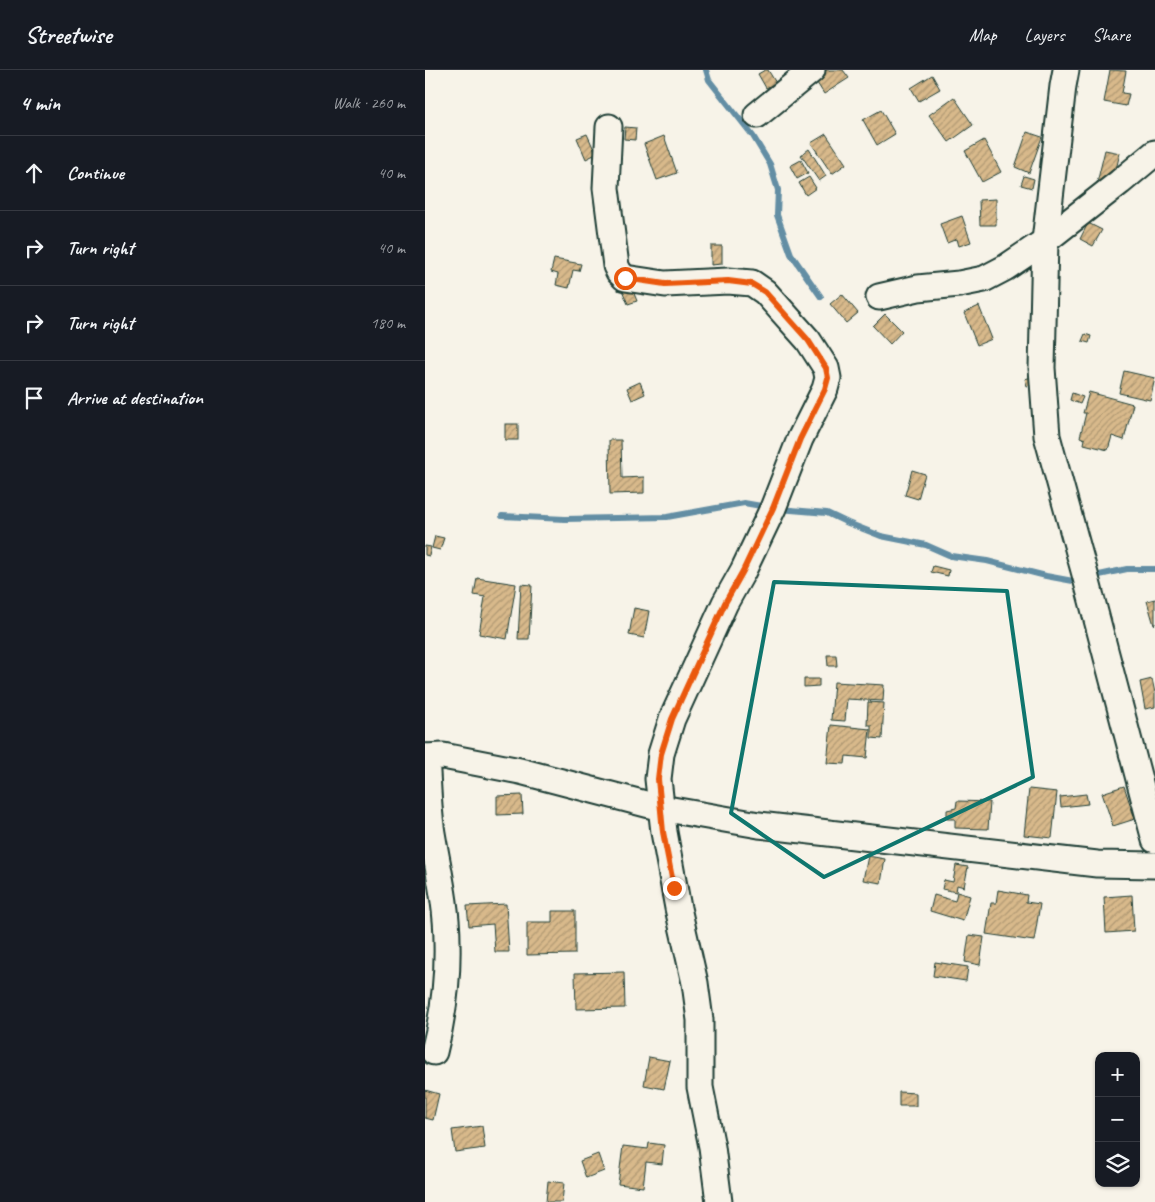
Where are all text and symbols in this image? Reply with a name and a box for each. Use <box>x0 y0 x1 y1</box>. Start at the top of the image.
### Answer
text: Streetwise <box>25 20 111 50</box>
text: Map <box>969 24 997 46</box>
text: Layers <box>1025 24 1064 46</box>
text: Share <box>1092 24 1130 46</box>
text: 4 min <box>20 90 60 116</box>
text: Walk · 260 m <box>333 93 405 113</box>
icon: ahead <box>20 159 48 187</box>
text: Continue <box>67 161 124 185</box>
text: 40 m <box>378 163 405 183</box>
icon: right <box>20 234 48 262</box>
text: Turn right <box>67 236 134 260</box>
text: 40 m <box>378 238 405 258</box>
route start <box>614 267 637 290</box>
icon: right <box>20 309 48 337</box>
text: Turn right <box>67 311 134 335</box>
text: 180 m <box>371 313 405 333</box>
icon: arrive <box>20 384 48 412</box>
text: Arrive at destination <box>67 386 203 410</box>
route end <box>663 877 686 900</box>
map controls <box>1095 1052 1140 1187</box>
button: + <box>1095 1052 1140 1097</box>
button: − <box>1095 1097 1140 1142</box>
button: layers <box>1095 1142 1140 1187</box>

